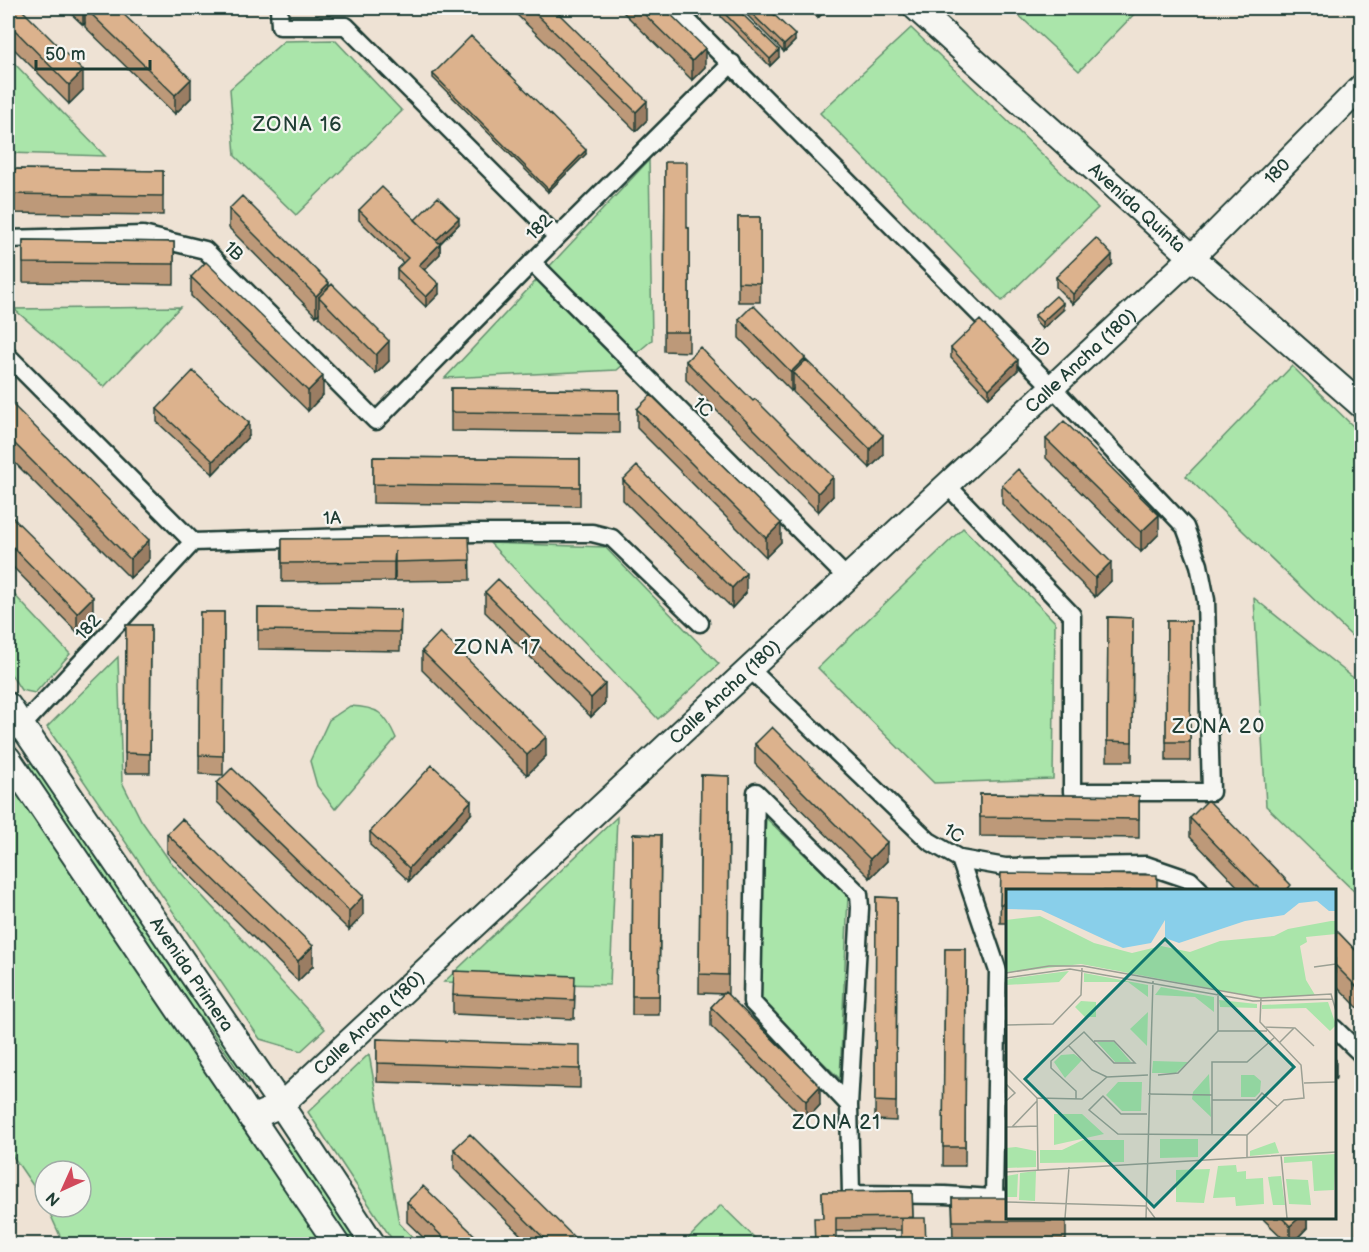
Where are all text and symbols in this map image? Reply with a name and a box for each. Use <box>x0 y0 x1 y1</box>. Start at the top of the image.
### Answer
scale bar <box>36 33 150 71</box>
text: 50 m <box>45 44 86 65</box>
district label: ZONA 16 <box>252 113 343 137</box>
street label: 180 <box>1260 154 1295 189</box>
street label: Avenida Quinta <box>1084 159 1190 257</box>
street label: 182 <box>522 210 557 245</box>
street label: 1B <box>219 237 248 266</box>
street label: Calle Ancha (180) <box>1021 305 1141 418</box>
street label: 1D <box>1025 333 1054 362</box>
street label: 1C <box>688 393 717 422</box>
street label: 1A <box>323 508 341 529</box>
street label: 182 <box>71 610 106 645</box>
district label: ZONA 17 <box>453 636 542 660</box>
street label: Calle Ancha (180) <box>665 636 785 749</box>
district label: ZONA 20 <box>1171 715 1266 739</box>
street label: 1C <box>940 819 968 848</box>
inset map <box>1006 889 1336 1219</box>
street label: Avenida Primera <box>145 914 238 1036</box>
street label: Calle Ancha (180) <box>310 967 429 1080</box>
district label: ZONA 21 <box>791 1111 882 1135</box>
north arrow <box>33 1159 93 1219</box>
text: N <box>42 1188 64 1210</box>

